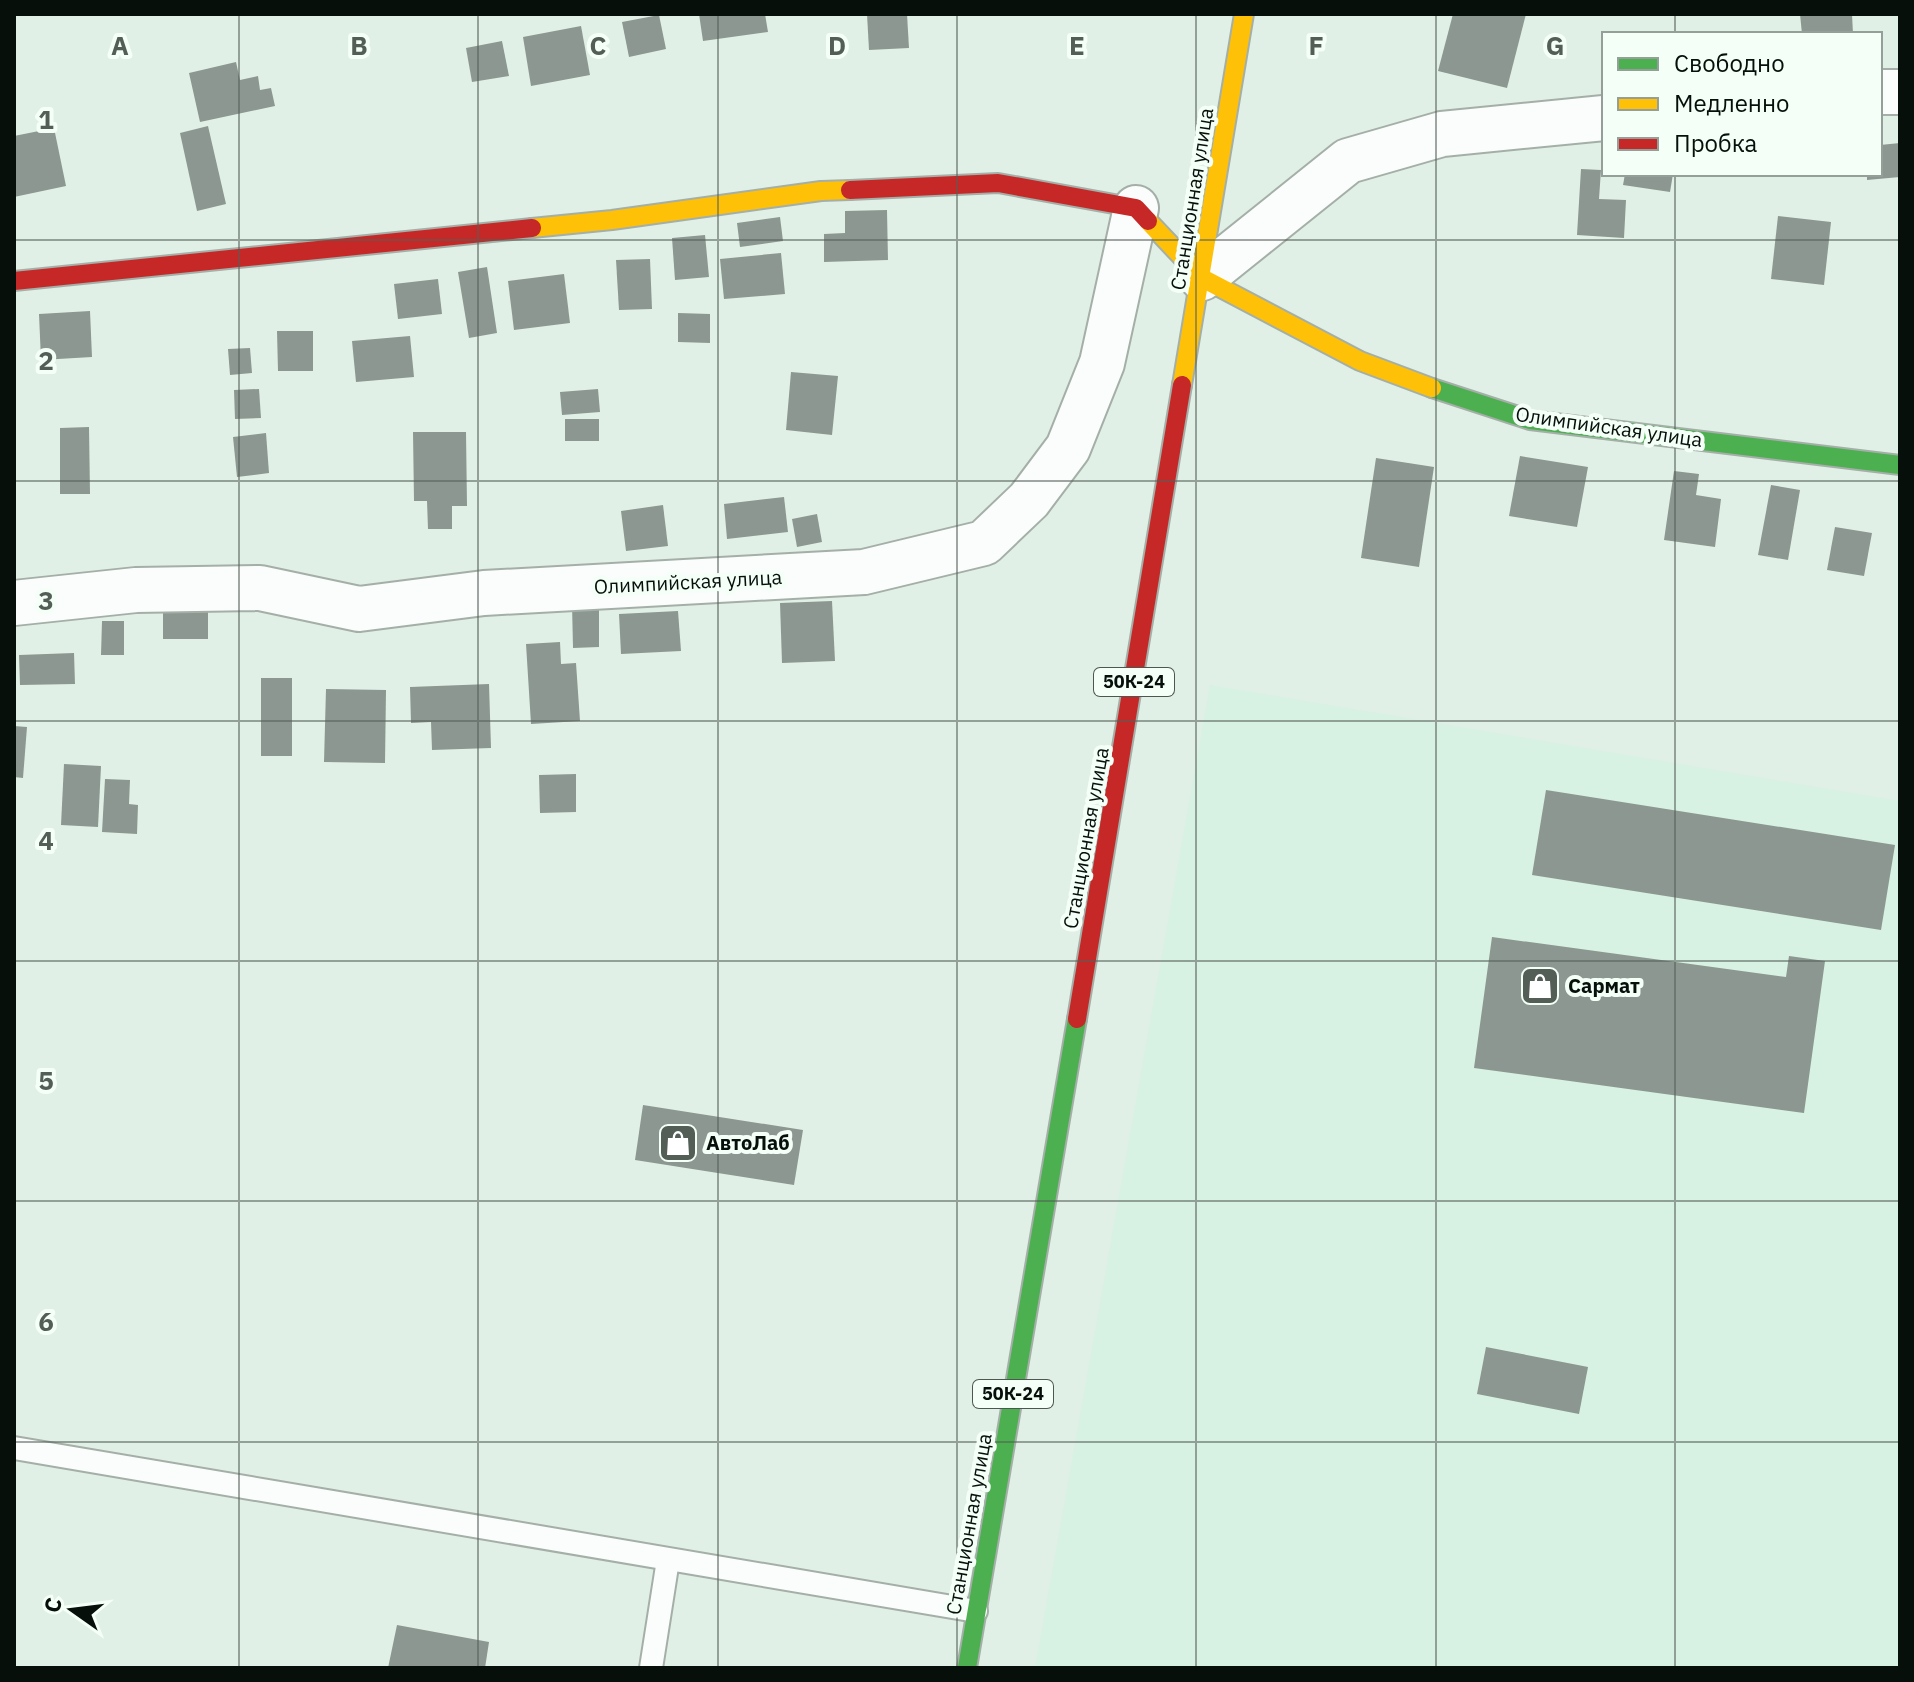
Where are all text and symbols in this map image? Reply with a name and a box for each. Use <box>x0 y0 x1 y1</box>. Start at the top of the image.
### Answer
text: A <box>111 28 129 62</box>
text: B <box>350 28 368 62</box>
text: C <box>590 28 607 62</box>
text: D <box>828 28 846 62</box>
text: E <box>1069 28 1085 62</box>
text: F <box>1308 28 1324 62</box>
text: G <box>1546 28 1564 62</box>
legend <box>1602 32 1882 176</box>
text: Свободно <box>1674 47 1785 79</box>
text: Медленно <box>1674 87 1790 119</box>
text: 1 <box>38 102 54 136</box>
street label: Станционная улица <box>1164 106 1219 292</box>
text: Пробка <box>1674 127 1758 159</box>
text: 2 <box>38 343 54 377</box>
street label: Олимпийская улица <box>1514 400 1704 453</box>
street label: Олимпийская улица <box>593 563 783 600</box>
text: 3 <box>38 583 54 617</box>
road number: 50К-24 <box>1094 668 1174 696</box>
street label: Станционная улица <box>1056 745 1115 931</box>
text: 4 <box>38 823 54 857</box>
shop icon: Сармат <box>1519 965 1561 1007</box>
place label: Сармат <box>1568 972 1640 999</box>
text: 5 <box>38 1063 54 1097</box>
shop icon: АвтоЛаб <box>657 1122 699 1164</box>
place label: АвтоЛаб <box>706 1129 790 1156</box>
text: 6 <box>38 1304 54 1338</box>
road number: 50К-24 <box>973 1380 1053 1408</box>
street label: Станционная улица <box>939 1431 998 1617</box>
north arrow <box>32 1570 112 1650</box>
text: С <box>36 1595 68 1615</box>

